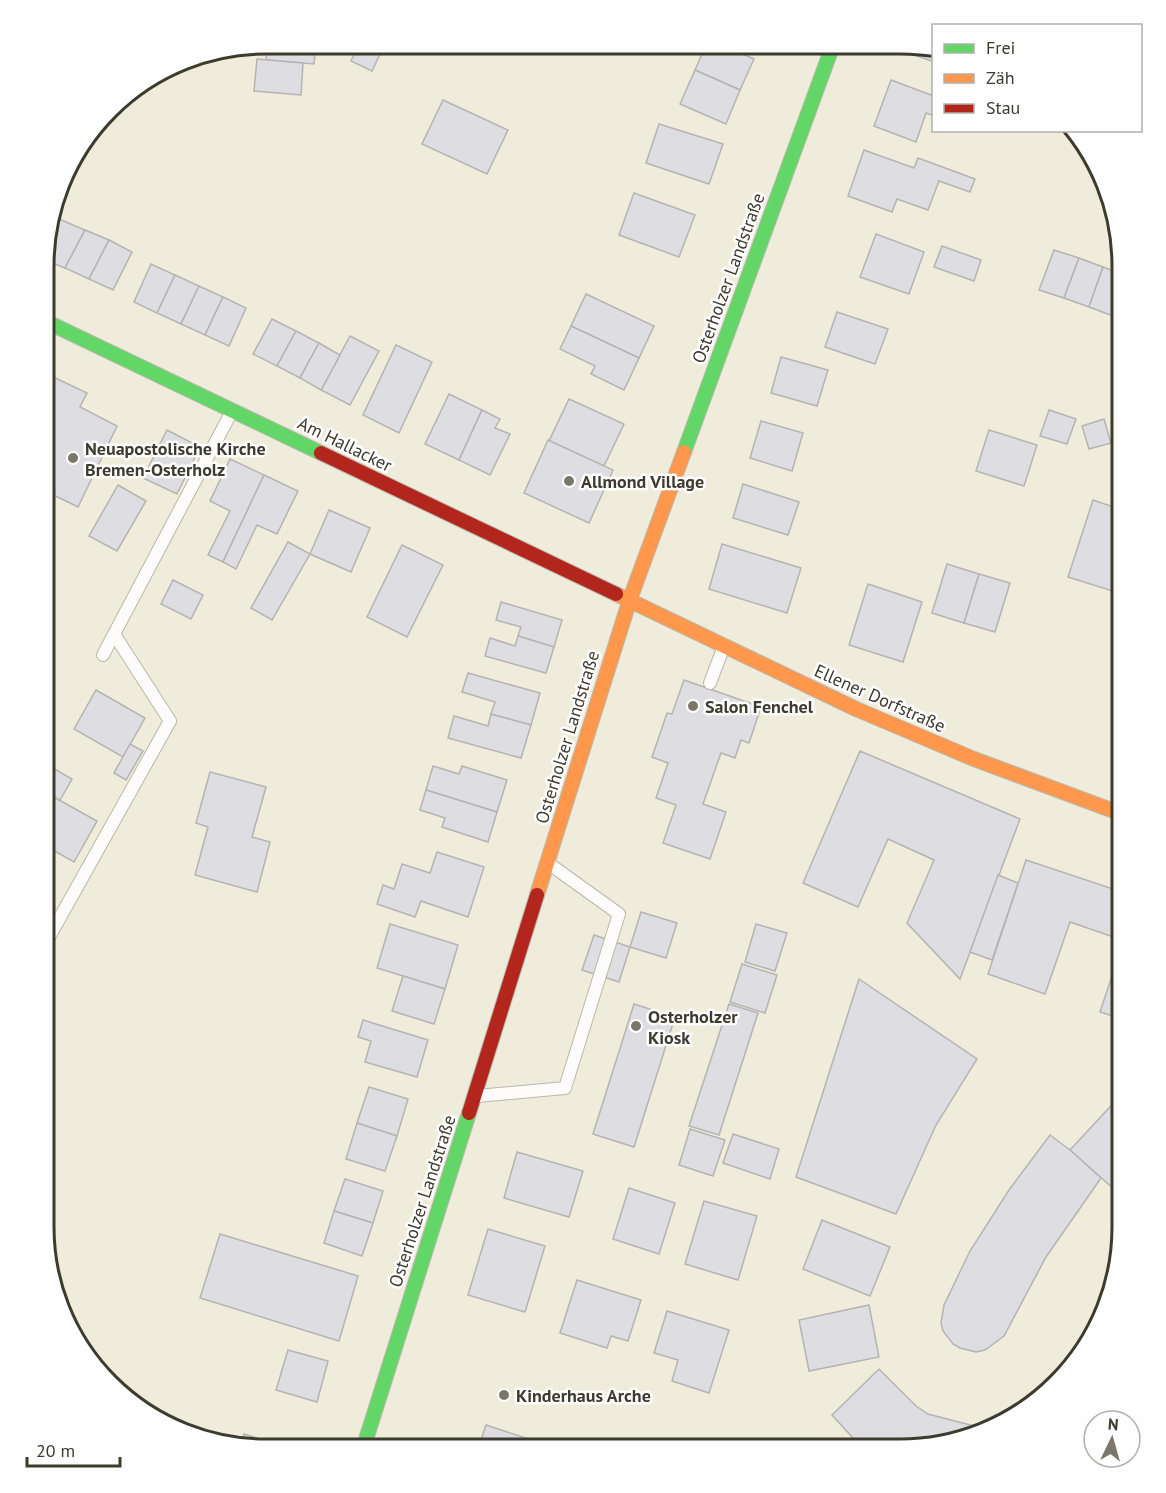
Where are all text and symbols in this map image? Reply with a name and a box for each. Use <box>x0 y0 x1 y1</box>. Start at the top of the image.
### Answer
legend <box>932 24 1142 132</box>
text: Frei <box>986 36 1015 59</box>
text: Zäh <box>986 66 1015 89</box>
text: Stau <box>986 96 1020 119</box>
street label: Osterholzer Landstraße <box>686 190 770 366</box>
street label: Am Hallacker <box>294 411 396 477</box>
place label: Neuapostolische Kirche Bremen-Osterholz <box>85 437 266 481</box>
marker: Neuapostolische Kirche Bremen-Osterholz <box>66 451 80 465</box>
place label: Allmond Village <box>581 470 704 493</box>
marker: Allmond Village <box>562 474 576 488</box>
street label: Osterholzer Landstraße <box>530 648 604 826</box>
street label: Ellener Dorfstraße <box>811 659 949 737</box>
place label: Salon Fenchel <box>705 695 814 718</box>
marker: Salon Fenchel <box>686 699 700 713</box>
place label: Osterholzer Kiosk <box>648 1005 738 1049</box>
marker: Osterholzer Kiosk <box>629 1019 643 1033</box>
street label: Osterholzer Landstraße <box>383 1112 461 1290</box>
place label: Kinderhaus Arche <box>516 1384 651 1407</box>
marker: Kinderhaus Arche <box>497 1388 511 1402</box>
north arrow <box>1082 1409 1142 1469</box>
text: N <box>1107 1414 1119 1434</box>
scale bar <box>27 1430 120 1468</box>
text: 20 m <box>36 1439 75 1462</box>

